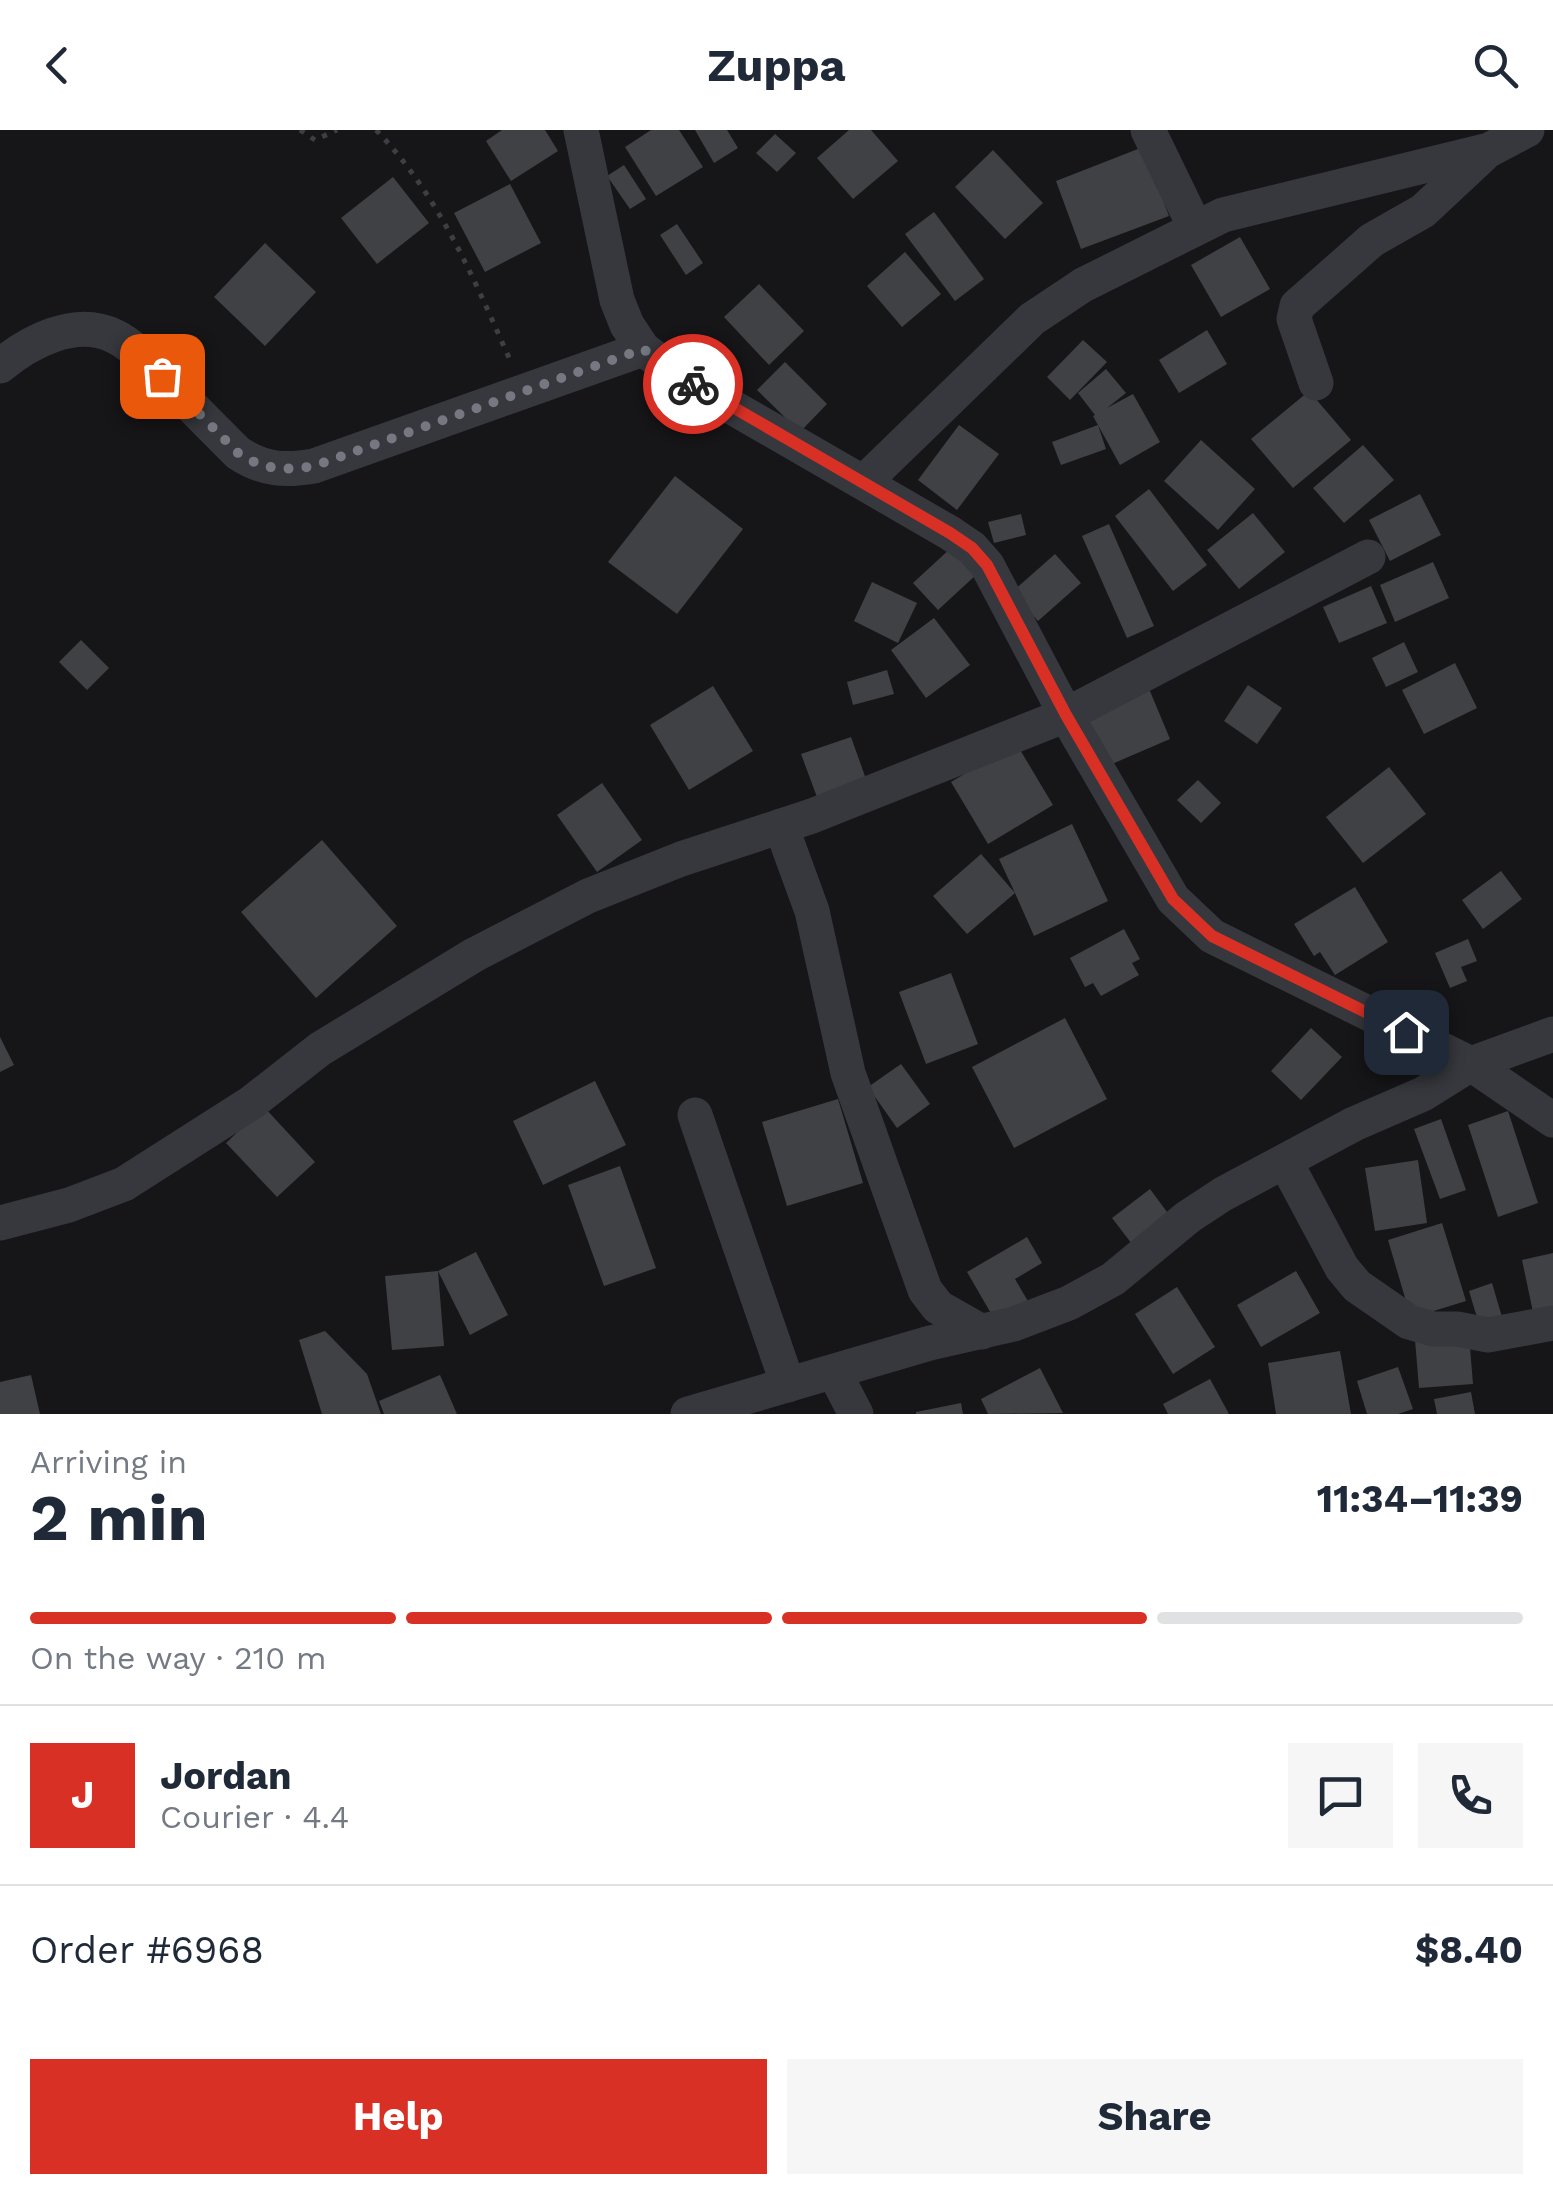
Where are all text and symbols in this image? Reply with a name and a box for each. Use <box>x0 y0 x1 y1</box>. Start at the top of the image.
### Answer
icon: back <box>30 38 85 93</box>
icon: search <box>1468 38 1523 93</box>
text: Zuppa <box>707 39 846 92</box>
pin <box>120 334 205 419</box>
courier <box>643 334 743 434</box>
icon: bag <box>135 349 190 404</box>
icon: bike <box>666 357 721 412</box>
pin <box>1364 990 1449 1075</box>
icon: home <box>1379 1005 1434 1060</box>
text: Arriving in <box>30 1443 187 1481</box>
text: 11:34–11:39 <box>1317 1477 1523 1521</box>
text: 2 min <box>30 1480 208 1556</box>
text: On the way · 210 m <box>30 1639 327 1677</box>
button: chat <box>1288 1743 1393 1848</box>
button: phone <box>1418 1743 1523 1848</box>
text: Jordan <box>160 1754 292 1798</box>
text: J <box>71 1773 94 1817</box>
text: Courier · 4.4 <box>160 1798 349 1836</box>
text: Order #6968 <box>30 1928 264 1972</box>
text: $8.40 <box>1415 1928 1523 1972</box>
button: Help <box>30 2059 767 2174</box>
button: Share <box>787 2059 1523 2174</box>

